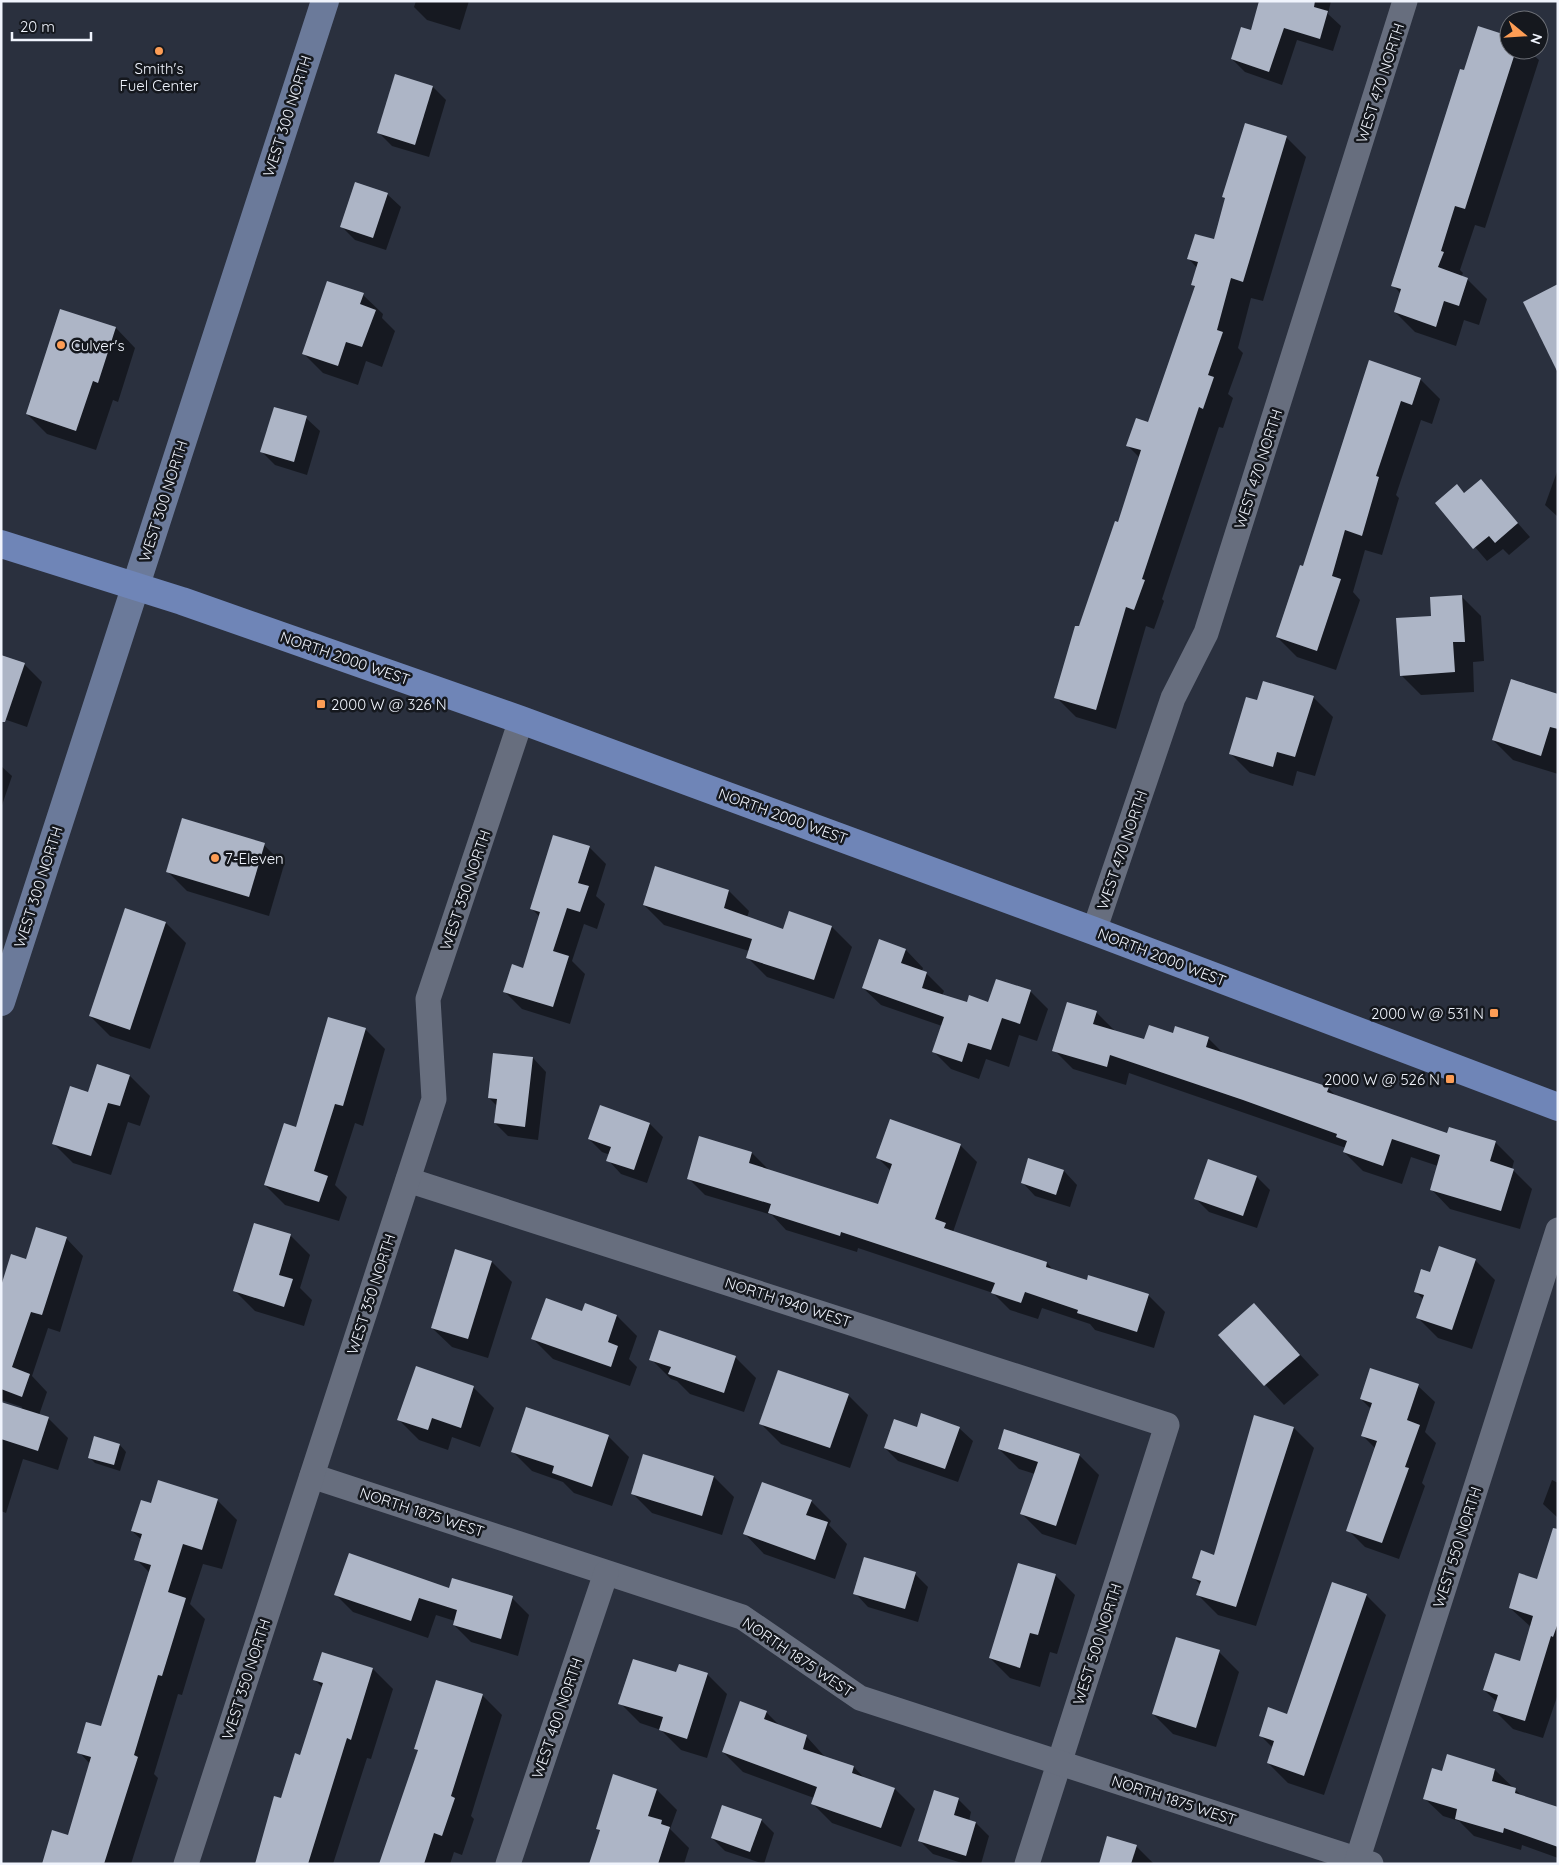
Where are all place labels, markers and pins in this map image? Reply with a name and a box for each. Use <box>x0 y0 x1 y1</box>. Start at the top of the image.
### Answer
marker: Smith's Fuel Center <box>153 45 165 57</box>
place label: Smith's Fuel Center <box>119 59 199 95</box>
place label: Culver's <box>71 336 124 355</box>
marker: Culver's <box>55 339 67 351</box>
place label: 2000 W @ 326 N <box>331 695 447 714</box>
marker: 2000 W @ 326 N <box>315 698 327 710</box>
place label: 7-Eleven <box>225 849 284 868</box>
marker: 7-Eleven <box>209 852 221 864</box>
place label: 2000 W @ 531 N <box>1371 1004 1484 1023</box>
marker: 2000 W @ 531 N <box>1488 1007 1500 1019</box>
place label: 2000 W @ 526 N <box>1324 1070 1440 1089</box>
marker: 2000 W @ 526 N <box>1444 1073 1456 1085</box>

